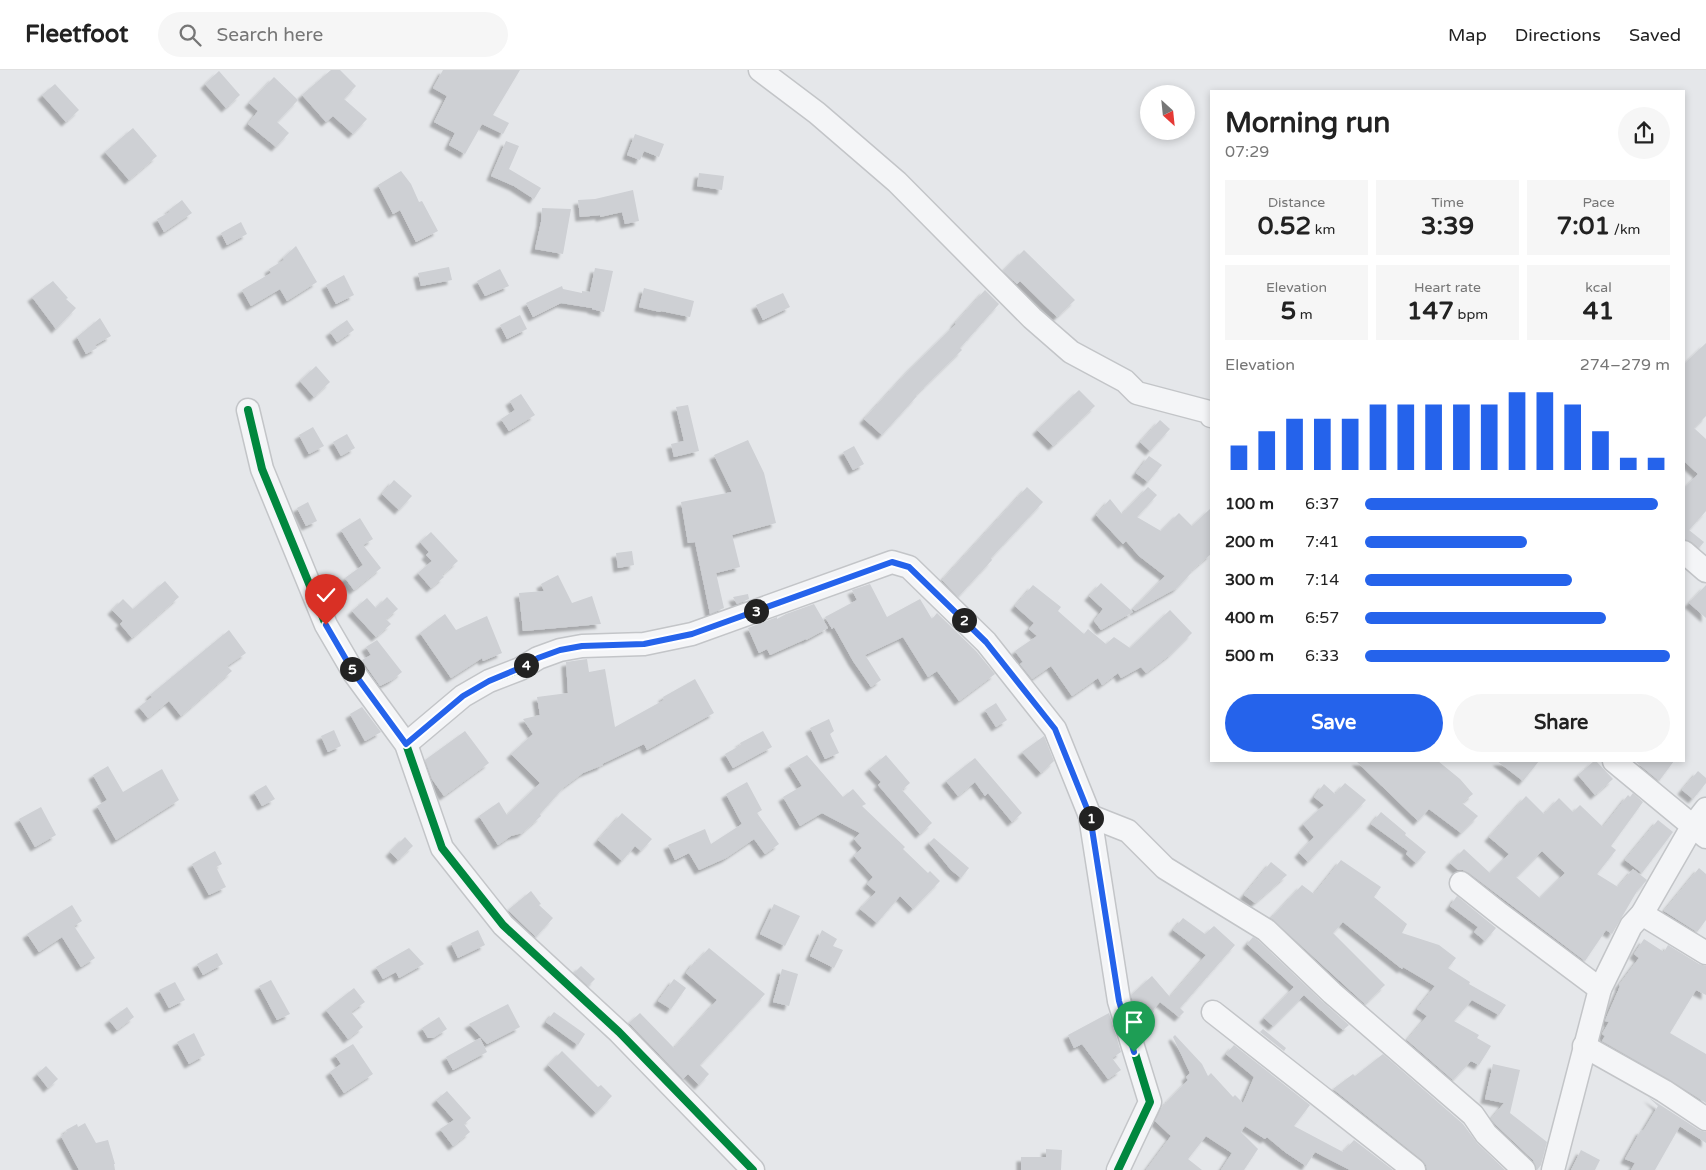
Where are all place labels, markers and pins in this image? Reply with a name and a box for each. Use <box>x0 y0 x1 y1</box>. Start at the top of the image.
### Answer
pin <box>305 574 347 625</box>
pin: 3 <box>744 598 768 624</box>
pin: 2 <box>952 608 976 632</box>
pin: 4 <box>514 652 538 678</box>
pin: 5 <box>340 656 364 682</box>
pin: 1 <box>1078 806 1104 830</box>
pin <box>1113 1001 1155 1052</box>

